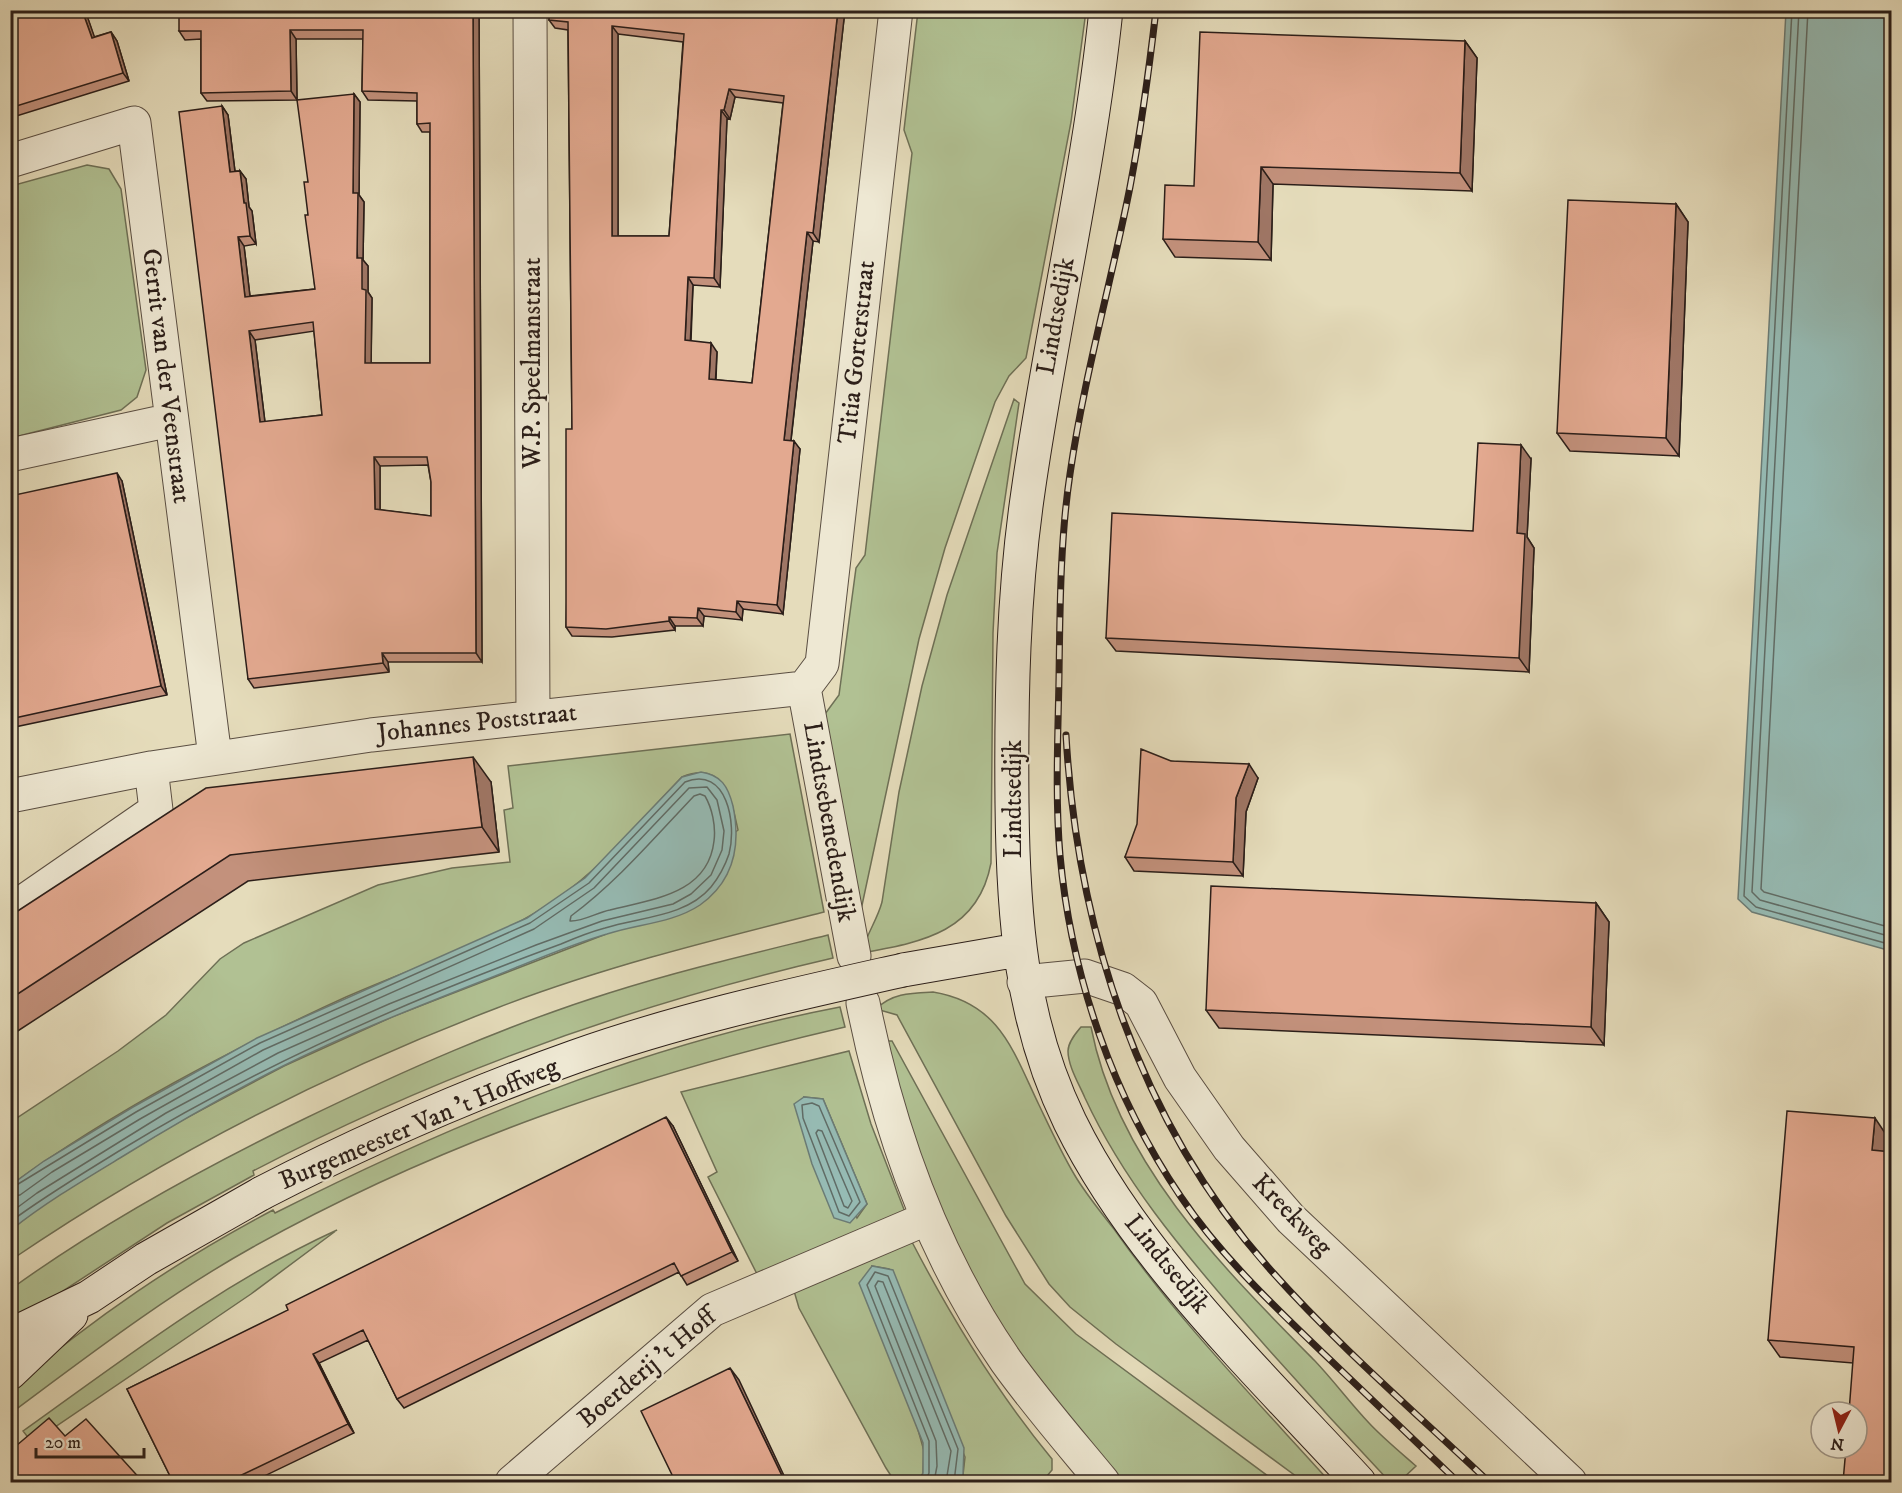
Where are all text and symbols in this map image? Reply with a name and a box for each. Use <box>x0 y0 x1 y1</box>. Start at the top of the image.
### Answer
street label: Gerrit van der Veenstraat <box>134 247 198 505</box>
street label: Lindtsedijk <box>1029 255 1083 377</box>
street label: W.P. Speelmanstraat <box>516 257 549 470</box>
street label: Titia Gorterstraat <box>831 259 883 445</box>
street label: Johannes Poststraat <box>374 696 578 750</box>
street label: Lindtsebenedendijk <box>795 719 863 925</box>
street label: Lindtsedijk <box>997 740 1030 858</box>
street label: Burgemeester Van 't Hoffweg <box>274 1050 564 1198</box>
street label: Kreekweg <box>1245 1167 1340 1264</box>
street label: Lindtsedijk <box>1117 1208 1217 1321</box>
street label: Boerderij 't Hoff <box>571 1298 726 1435</box>
north arrow <box>1809 1400 1869 1460</box>
scale bar <box>36 1421 144 1459</box>
text: 20 m <box>45 1432 81 1454</box>
text: N <box>1830 1433 1845 1455</box>

